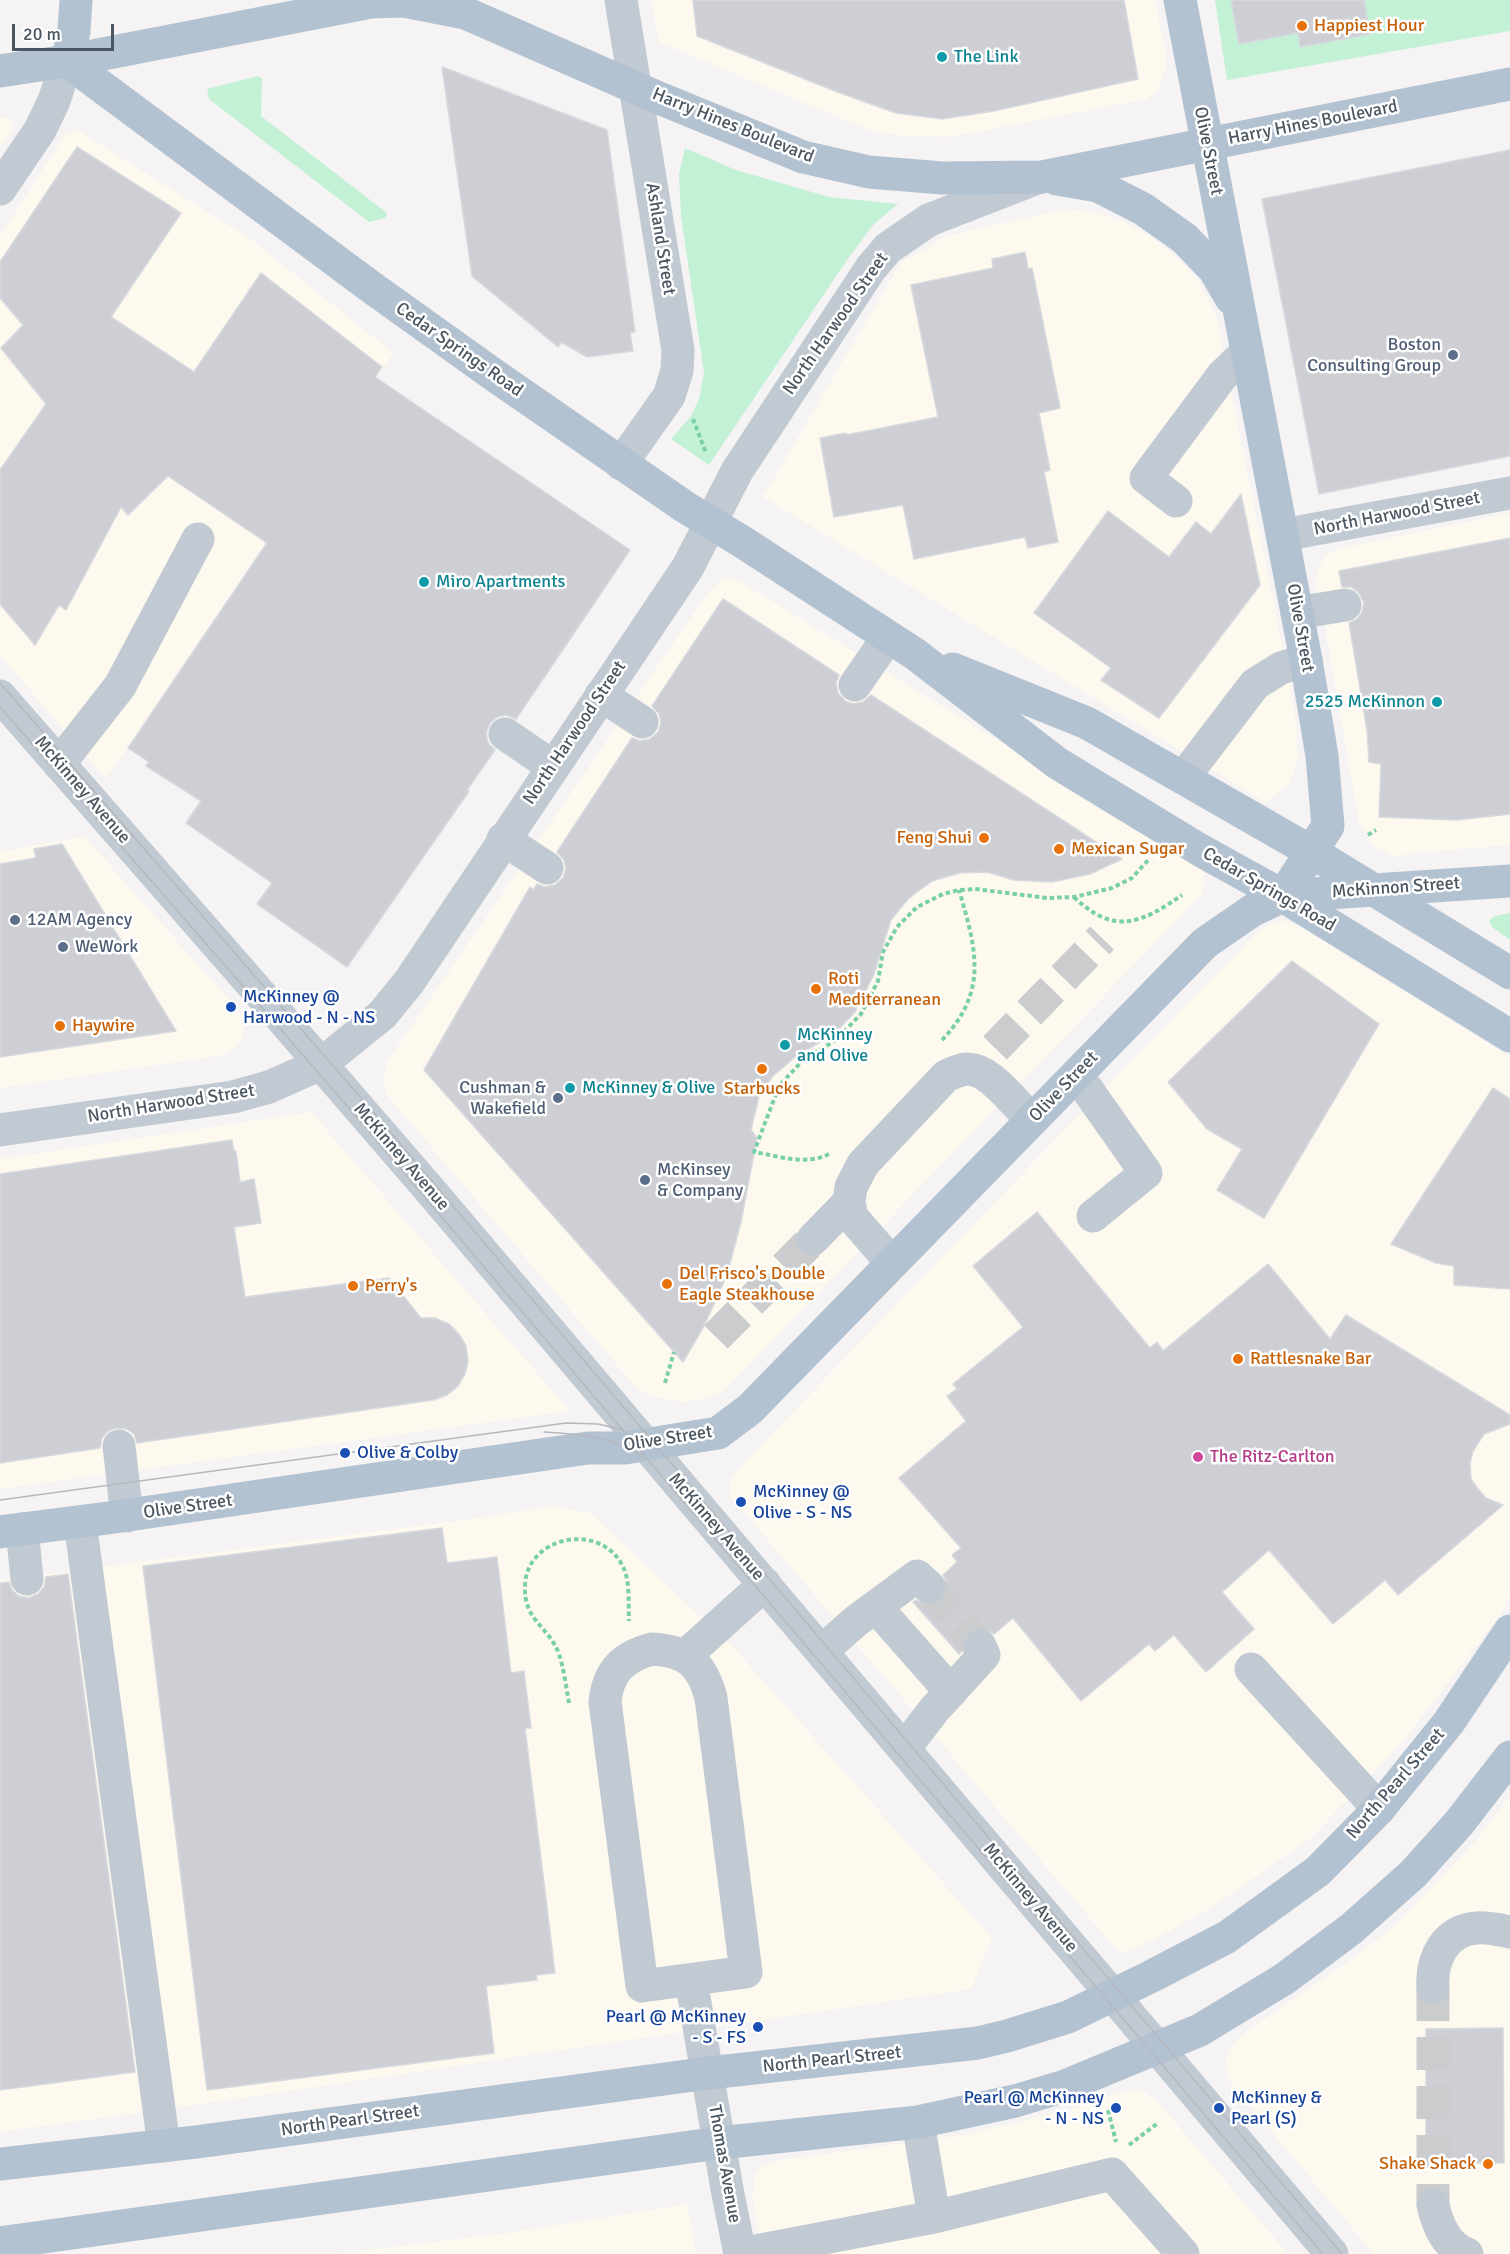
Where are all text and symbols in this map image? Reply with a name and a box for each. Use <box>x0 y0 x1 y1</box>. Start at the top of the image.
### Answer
scale bar <box>15 12 117 50</box>
place label: Happiest Hour <box>1314 15 1424 37</box>
marker: Happiest Hour <box>1295 19 1309 33</box>
text: 20 m <box>23 23 61 45</box>
place label: The Link <box>954 46 1018 68</box>
marker: The Link <box>935 50 949 64</box>
street label: Harry Hines Boulevard <box>649 84 817 168</box>
street label: Harry Hines Boulevard <box>1226 96 1400 150</box>
street label: Olive Street <box>1189 105 1227 197</box>
street label: Ashland Street <box>640 181 680 297</box>
street label: North Harwood Street <box>779 249 893 399</box>
street label: Cedar Springs Road <box>391 298 527 402</box>
place label: Boston Consulting Group <box>1307 334 1441 376</box>
marker: Boston Consulting Group <box>1446 348 1460 362</box>
street label: North Harwood Street <box>1312 487 1482 541</box>
place label: Miro Apartments <box>436 571 565 593</box>
marker: Miro Apartments <box>417 575 431 589</box>
street label: Olive Street <box>1282 582 1318 674</box>
street label: North Harwood Street <box>519 657 631 809</box>
place label: 2525 McKinnon <box>1305 691 1425 713</box>
marker: 2525 McKinnon <box>1430 695 1444 709</box>
street label: McKinney Avenue <box>29 732 135 848</box>
place label: Feng Shui <box>896 827 972 849</box>
marker: Feng Shui <box>977 831 991 845</box>
place label: Mexican Sugar <box>1071 838 1184 860</box>
marker: Mexican Sugar <box>1052 842 1066 856</box>
street label: Cedar Springs Road <box>1199 843 1339 937</box>
street label: McKinnon Street <box>1331 873 1461 903</box>
place label: 12AM Agency <box>27 909 132 931</box>
marker: 12AM Agency <box>8 913 22 927</box>
place label: WeWork <box>75 936 138 958</box>
marker: WeWork <box>56 940 70 954</box>
place label: Roti Mediterranean <box>828 968 941 1010</box>
marker: Roti Mediterranean <box>809 982 823 996</box>
place label: McKinney @ Harwood - N - NS <box>243 986 375 1028</box>
marker: McKinney @ Harwood - N - NS <box>224 1000 238 1014</box>
place label: Haywire <box>72 1015 135 1037</box>
marker: Haywire <box>53 1019 67 1033</box>
place label: McKinney and Olive <box>797 1024 872 1066</box>
marker: McKinney and Olive <box>778 1038 792 1052</box>
street label: Olive Street <box>1025 1047 1103 1127</box>
marker: Starbucks <box>755 1062 769 1076</box>
place label: Cushman & Wakefield <box>459 1077 546 1120</box>
place label: McKinney & Olive <box>582 1077 715 1099</box>
place label: Starbucks <box>724 1078 800 1100</box>
street label: North Harwood Street <box>86 1080 256 1128</box>
marker: McKinney & Olive <box>563 1081 577 1095</box>
marker: Cushman & Wakefield <box>551 1091 565 1105</box>
street label: McKinney Avenue <box>348 1099 454 1215</box>
place label: McKinsey & Company <box>657 1159 743 1202</box>
marker: McKinsey & Company <box>638 1173 652 1187</box>
place label: Del Frisco's Double Eagle Steakhouse <box>679 1263 825 1306</box>
place label: Perry's <box>365 1275 417 1297</box>
marker: Del Frisco's Double Eagle Steakhouse <box>660 1277 674 1291</box>
marker: Perry's <box>346 1279 360 1293</box>
place label: Rattlesnake Bar <box>1250 1348 1371 1370</box>
marker: Rattlesnake Bar <box>1231 1352 1245 1366</box>
street label: Olive Street <box>622 1421 714 1457</box>
place label: Olive & Colby <box>357 1442 458 1464</box>
marker: Olive & Colby <box>338 1446 352 1460</box>
place label: The Ritz-Carlton <box>1210 1446 1335 1468</box>
marker: The Ritz-Carlton <box>1191 1450 1205 1464</box>
street label: McKinney Avenue <box>663 1469 769 1585</box>
place label: McKinney @ Olive - S - NS <box>753 1481 852 1524</box>
street label: Olive Street <box>142 1490 234 1524</box>
marker: McKinney @ Olive - S - NS <box>734 1495 748 1509</box>
street label: North Pearl Street <box>1342 1724 1450 1844</box>
street label: McKinney Avenue <box>978 1839 1082 1957</box>
place label: Pearl @ McKinney - S - FS <box>606 2006 746 2048</box>
marker: Pearl @ McKinney - S - FS <box>751 2020 765 2034</box>
street label: North Pearl Street <box>762 2042 902 2078</box>
place label: Pearl @ McKinney - N - NS <box>964 2087 1104 2130</box>
place label: McKinney & Pearl (S) <box>1231 2087 1322 2130</box>
street label: North Pearl Street <box>280 2101 420 2141</box>
marker: Pearl @ McKinney - N - NS <box>1109 2101 1123 2115</box>
marker: McKinney & Pearl (S) <box>1212 2101 1226 2115</box>
street label: Thomas Avenue <box>703 2103 745 2225</box>
place label: Shake Shack <box>1379 2153 1476 2175</box>
marker: Shake Shack <box>1481 2157 1495 2171</box>

